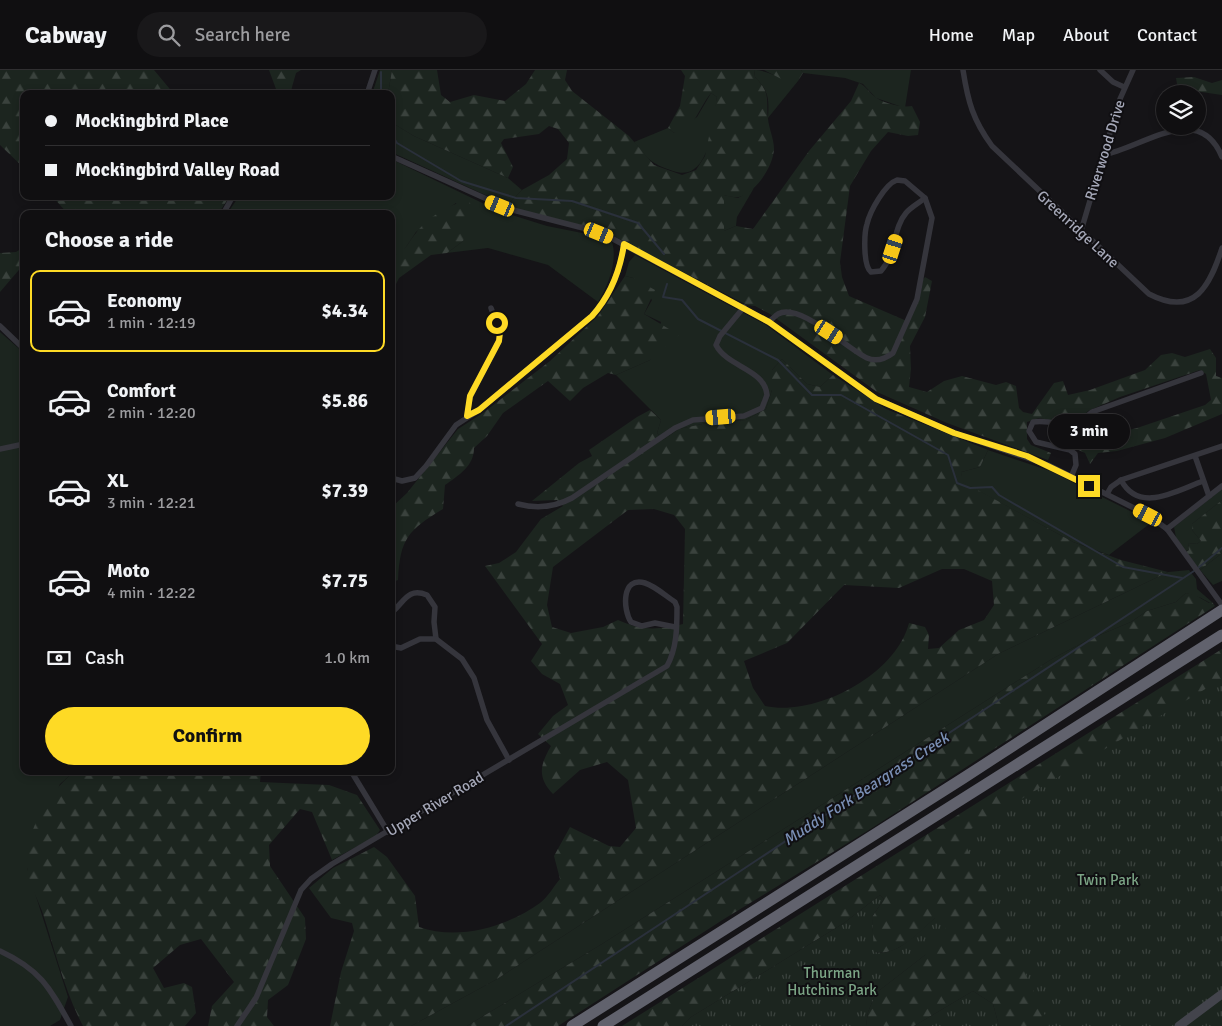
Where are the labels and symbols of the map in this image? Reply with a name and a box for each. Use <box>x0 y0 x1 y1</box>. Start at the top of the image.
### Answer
street label: Riverwood Drive <box>1081 98 1129 202</box>
street label: Greenridge Lane <box>1033 186 1123 272</box>
car <box>483 193 516 219</box>
car <box>582 220 615 246</box>
car <box>881 232 904 266</box>
route start <box>486 312 508 334</box>
car <box>812 318 845 346</box>
car <box>705 408 736 426</box>
callout: 3 min <box>1048 414 1130 448</box>
route end <box>1078 475 1100 497</box>
car <box>1131 502 1164 528</box>
water label: Muddy Fork Beargrass Creek <box>779 727 954 850</box>
street label: Upper River Road <box>383 768 487 840</box>
park label: Twin Park <box>1077 871 1139 889</box>
park label: Thurman Hutchins Park <box>787 964 877 999</box>

